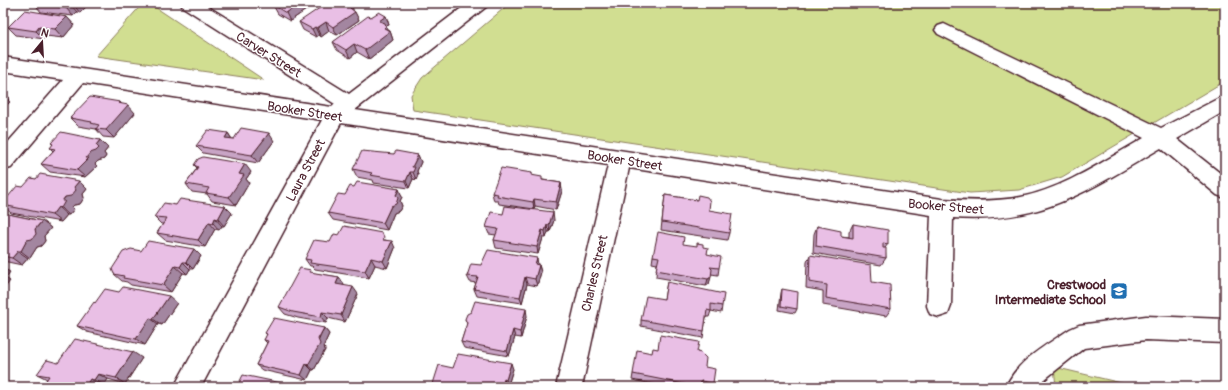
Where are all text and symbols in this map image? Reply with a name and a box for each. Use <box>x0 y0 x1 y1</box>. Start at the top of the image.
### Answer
north arrow <box>22 22 62 62</box>
text: N <box>39 26 51 40</box>
street label: Carver Street <box>233 29 305 82</box>
street label: Booker Street <box>266 98 344 126</box>
street label: Laura Street <box>283 136 329 204</box>
street label: Booker Street <box>586 147 664 175</box>
street label: Booker Street <box>907 196 985 218</box>
street label: Charles Street <box>578 233 612 313</box>
place label: Crestwood Intermediate School <box>995 277 1106 308</box>
school or university icon: Crestwood Intermediate School <box>1109 281 1129 301</box>

